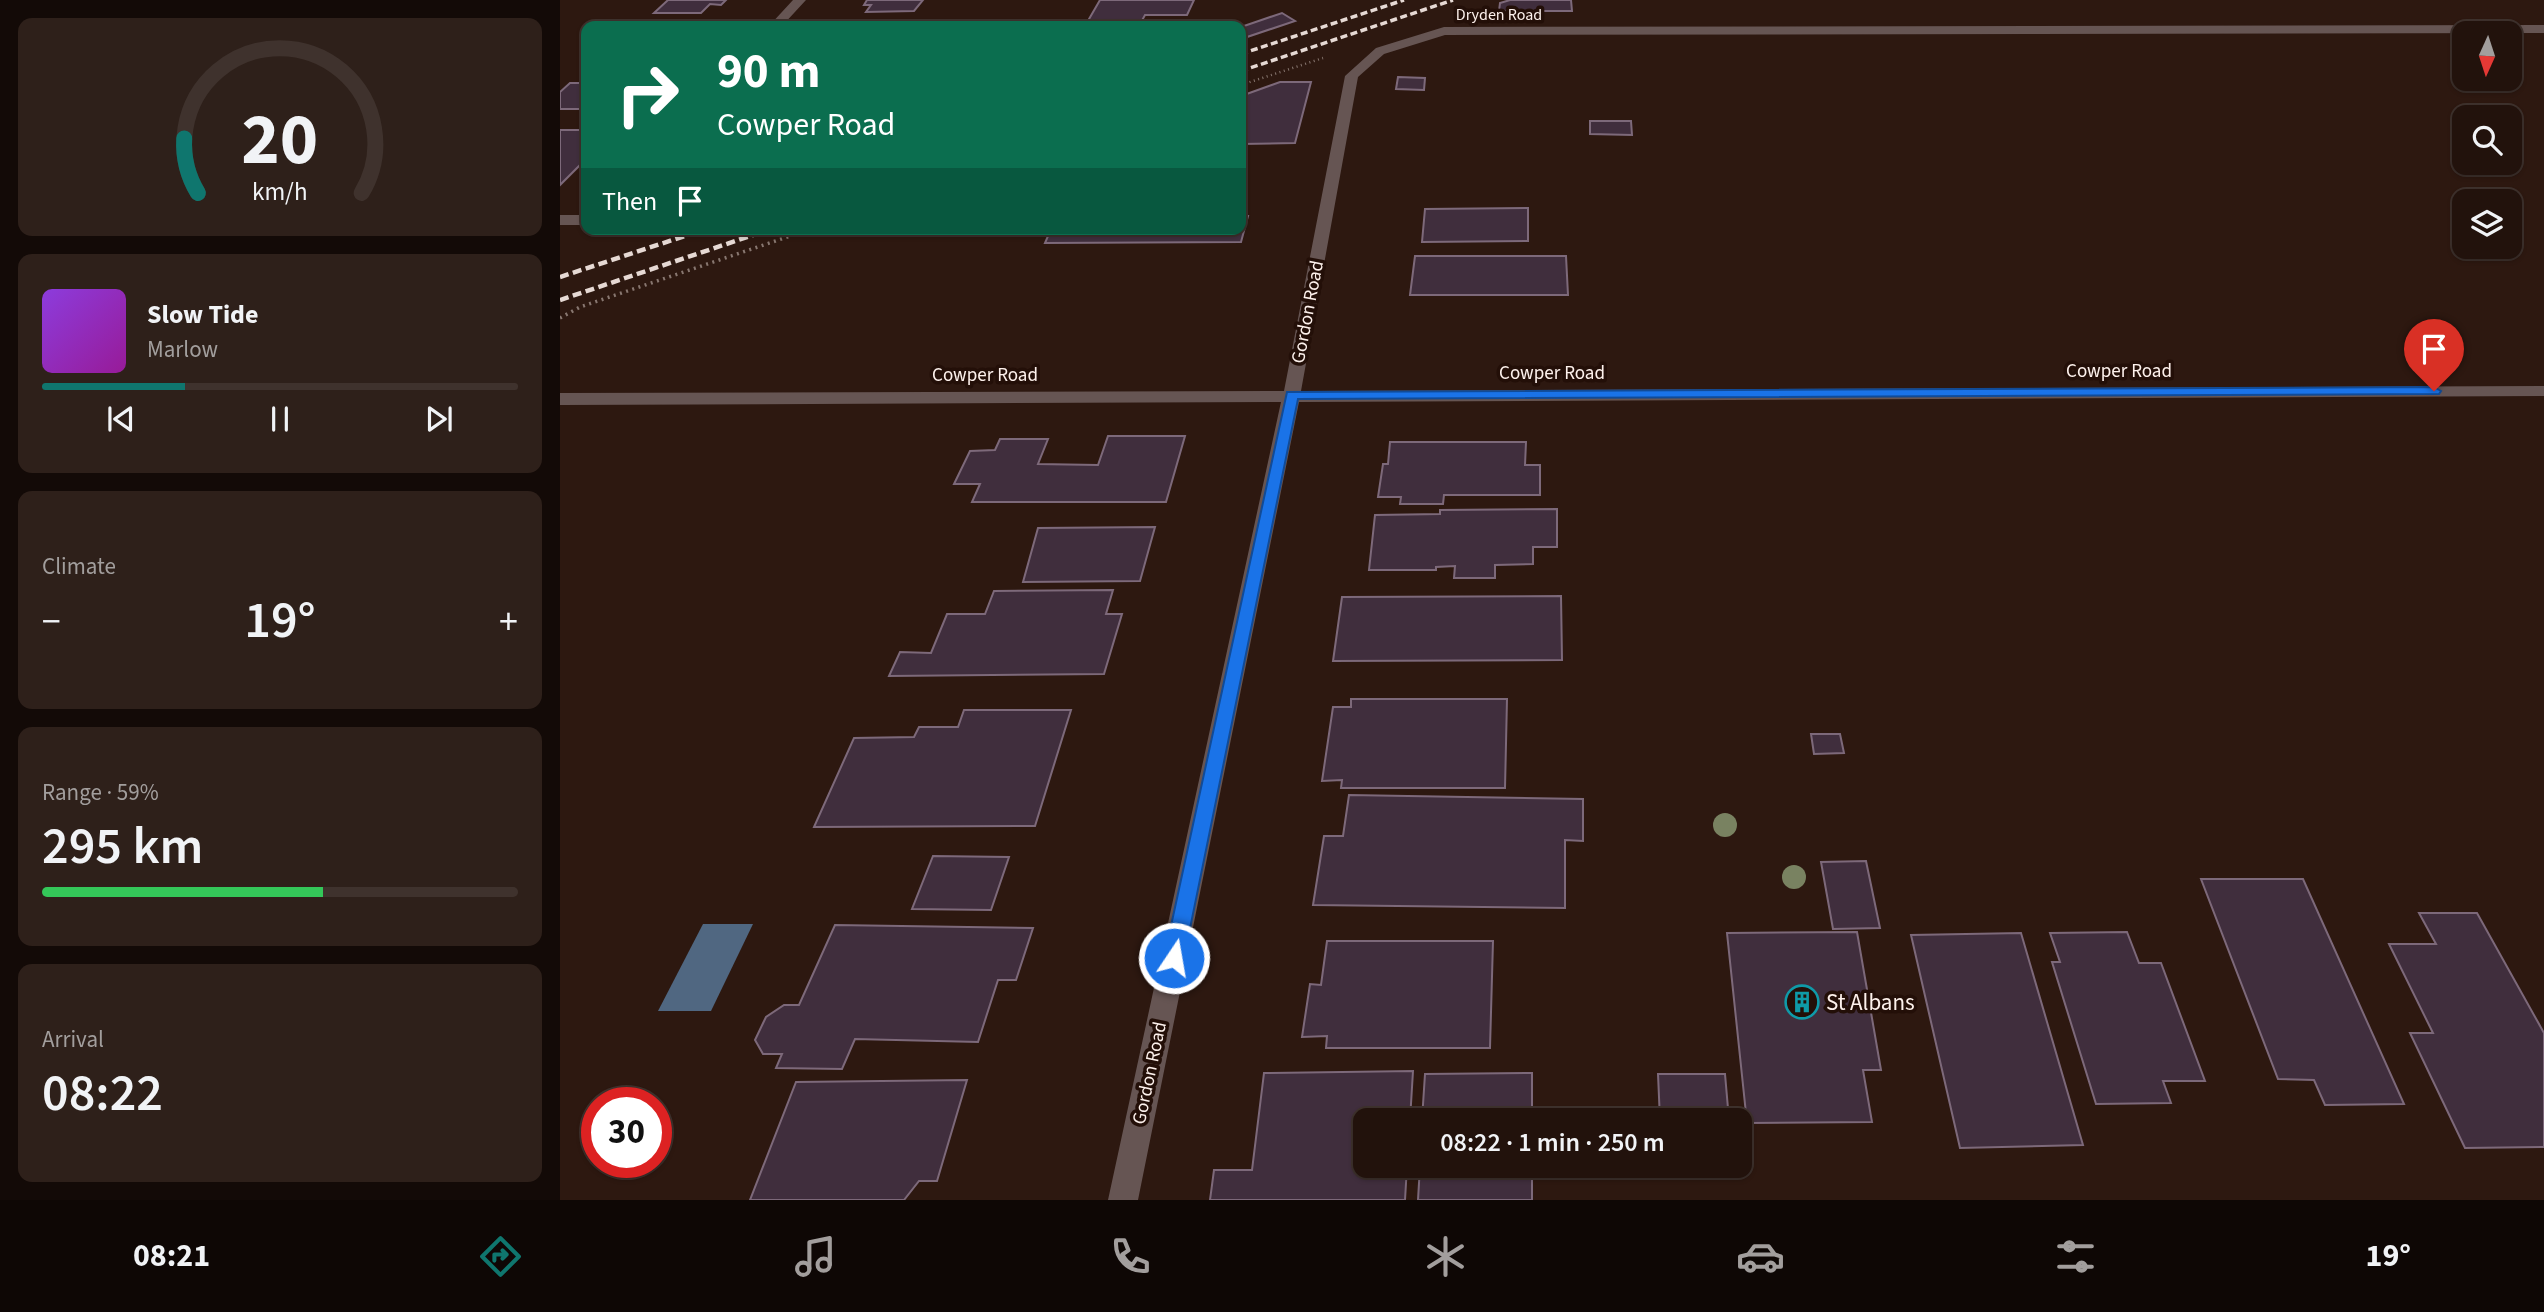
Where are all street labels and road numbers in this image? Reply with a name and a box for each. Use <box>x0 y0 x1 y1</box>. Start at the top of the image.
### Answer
street label: Dryden Road <box>1456 4 1542 26</box>
street label: Gordon Road <box>1285 258 1331 366</box>
street label: Cowper Road <box>2066 358 2172 385</box>
street label: Cowper Road <box>1499 360 1605 387</box>
street label: Cowper Road <box>932 362 1038 389</box>
street label: Gordon Road <box>1126 1019 1174 1127</box>

